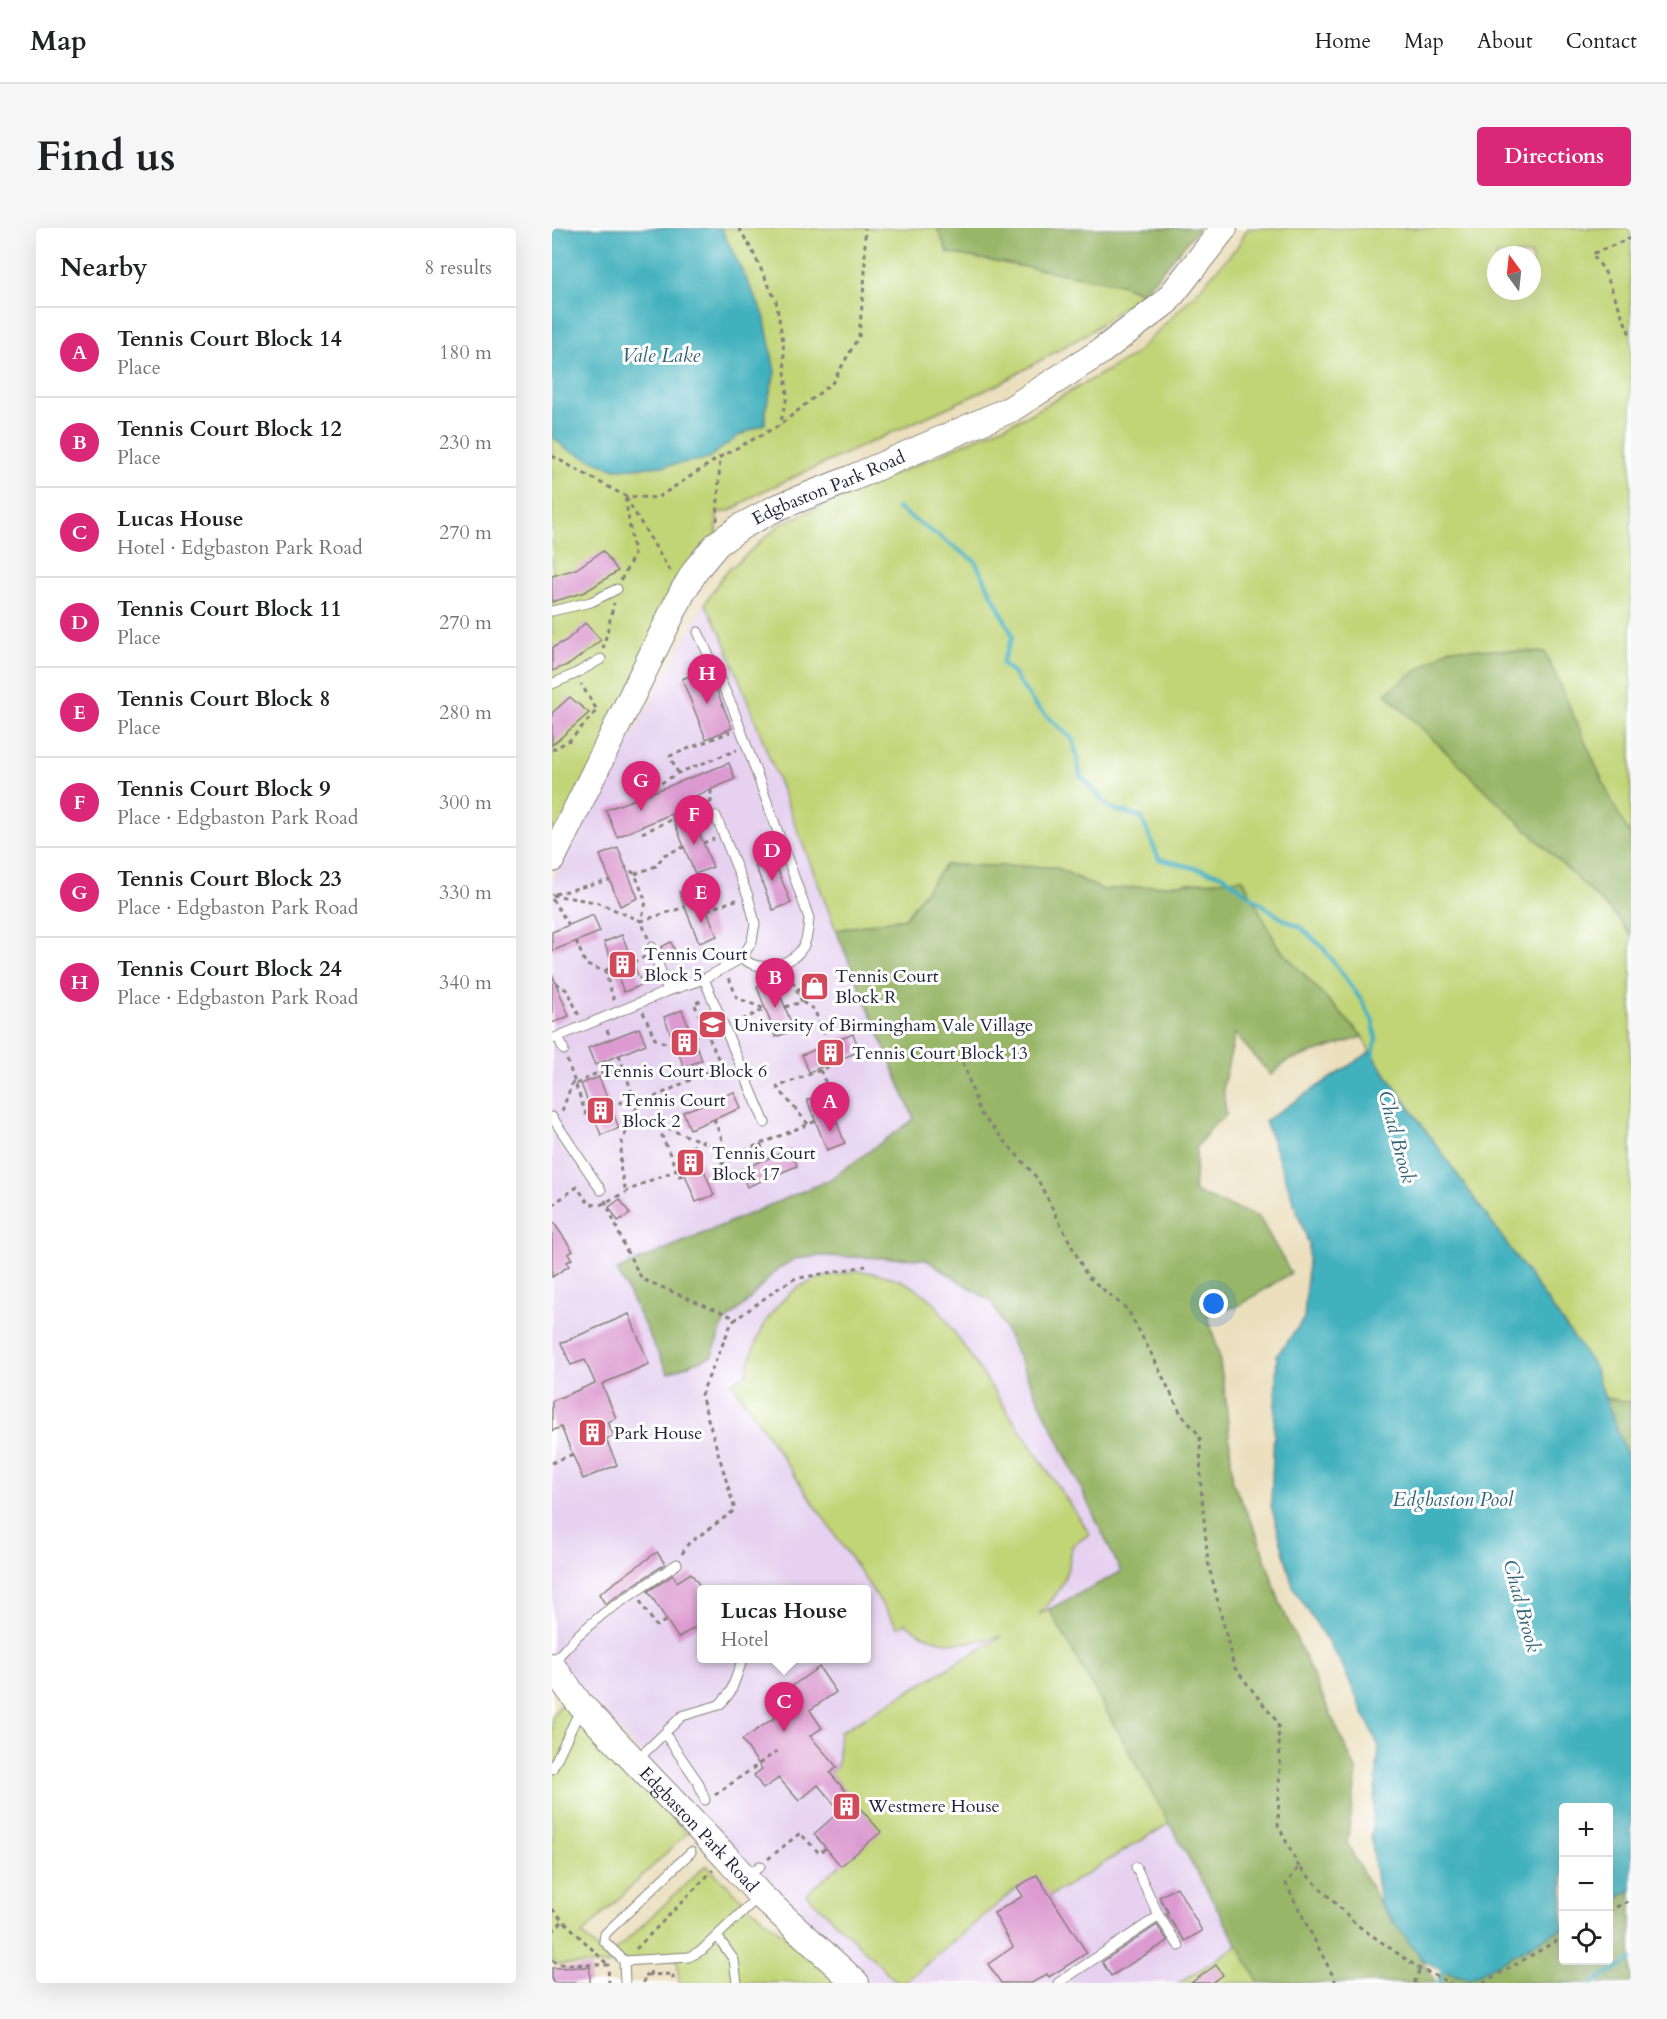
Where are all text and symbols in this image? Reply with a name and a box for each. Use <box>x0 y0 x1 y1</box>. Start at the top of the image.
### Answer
text: Map <box>30 22 87 60</box>
text: Home <box>1315 27 1371 56</box>
text: Map <box>1404 27 1444 56</box>
text: About <box>1477 27 1533 56</box>
text: Contact <box>1566 27 1637 56</box>
button: Directions <box>1477 127 1631 186</box>
text: Find us <box>36 128 176 185</box>
north arrow <box>1487 246 1541 300</box>
text: Nearby <box>60 250 148 285</box>
text: 8 results <box>424 254 492 281</box>
text: Tennis Court Block 14 <box>117 324 342 354</box>
text: A <box>72 339 87 366</box>
text: 180 m <box>439 339 492 366</box>
water label: Vale Lake <box>622 342 701 369</box>
text: Place <box>117 354 161 381</box>
text: Tennis Court Block 12 <box>117 414 342 444</box>
text: B <box>72 429 87 456</box>
text: 230 m <box>439 429 492 456</box>
text: Place <box>117 444 161 471</box>
street label: Edgbaston Park Road <box>747 444 909 531</box>
text: Lucas House <box>117 504 244 534</box>
text: C <box>72 519 87 546</box>
text: 270 m <box>439 519 492 546</box>
text: Hotel · Edgbaston Park Road <box>117 534 363 561</box>
text: Tennis Court Block 11 <box>117 594 342 624</box>
text: D <box>71 609 88 636</box>
text: 270 m <box>439 609 492 636</box>
text: Place <box>117 624 161 651</box>
pin: H <box>688 654 726 704</box>
text: Tennis Court Block 8 <box>117 684 330 714</box>
text: E <box>73 699 86 726</box>
text: 280 m <box>439 699 492 726</box>
text: Place <box>117 714 161 741</box>
pin: G <box>622 762 661 811</box>
text: Tennis Court Block 9 <box>117 774 330 804</box>
text: F <box>74 789 85 816</box>
text: 300 m <box>439 789 492 816</box>
pin: F <box>674 796 714 845</box>
text: Place · Edgbaston Park Road <box>117 804 359 831</box>
pin: D <box>752 832 792 881</box>
text: Tennis Court Block 23 <box>117 864 342 894</box>
pin: E <box>682 874 720 923</box>
text: G <box>71 879 88 906</box>
text: 330 m <box>439 879 492 906</box>
text: Place · Edgbaston Park Road <box>117 894 359 921</box>
place label: Tennis Court Block 5 <box>644 942 748 988</box>
building icon: Tennis Court Block 5 <box>607 948 639 980</box>
text: Tennis Court Block 24 <box>117 954 342 984</box>
pin: B <box>756 958 794 1008</box>
place label: Tennis Court Block R <box>835 964 939 1010</box>
text: H <box>71 969 88 996</box>
text: 340 m <box>439 969 492 996</box>
shop icon: Tennis Court Block R <box>798 970 830 1002</box>
text: Place · Edgbaston Park Road <box>117 984 359 1011</box>
school or university icon: University of Birmingham Vale Village <box>697 1009 729 1041</box>
place label: University of Birmingham Vale Village <box>734 1013 1033 1038</box>
building icon: Tennis Court Block 6 <box>668 1026 700 1058</box>
building icon: Tennis Court Block 13 <box>815 1037 847 1069</box>
place label: Tennis Court Block 13 <box>852 1041 1028 1066</box>
place label: Tennis Court Block 6 <box>601 1059 767 1084</box>
pin: A <box>810 1082 850 1132</box>
place label: Tennis Court Block 2 <box>622 1088 726 1134</box>
water label: Chad Brook <box>1372 1088 1422 1186</box>
building icon: Tennis Court Block 2 <box>585 1094 617 1126</box>
place label: Tennis Court Block 17 <box>712 1141 816 1187</box>
building icon: Tennis Court Block 17 <box>675 1147 707 1179</box>
your location <box>1199 1289 1228 1318</box>
building icon: Park House <box>577 1417 609 1449</box>
place label: Park House <box>614 1421 702 1446</box>
water label: Edgbaston Pool <box>1393 1486 1514 1513</box>
water label: Chad Brook <box>1497 1557 1547 1655</box>
popup <box>697 1585 871 1663</box>
text: Lucas House <box>721 1596 847 1626</box>
text: Hotel <box>721 1626 769 1653</box>
pin: C <box>764 1682 804 1732</box>
street label: Edgbaston Park Road <box>634 1761 764 1898</box>
building icon: Westmere House <box>831 1790 863 1822</box>
place label: Westmere House <box>867 1794 1000 1819</box>
map controls <box>1559 1803 1613 1965</box>
button: + <box>1559 1803 1613 1857</box>
button: − <box>1559 1857 1613 1911</box>
button: locate <box>1559 1911 1613 1965</box>

